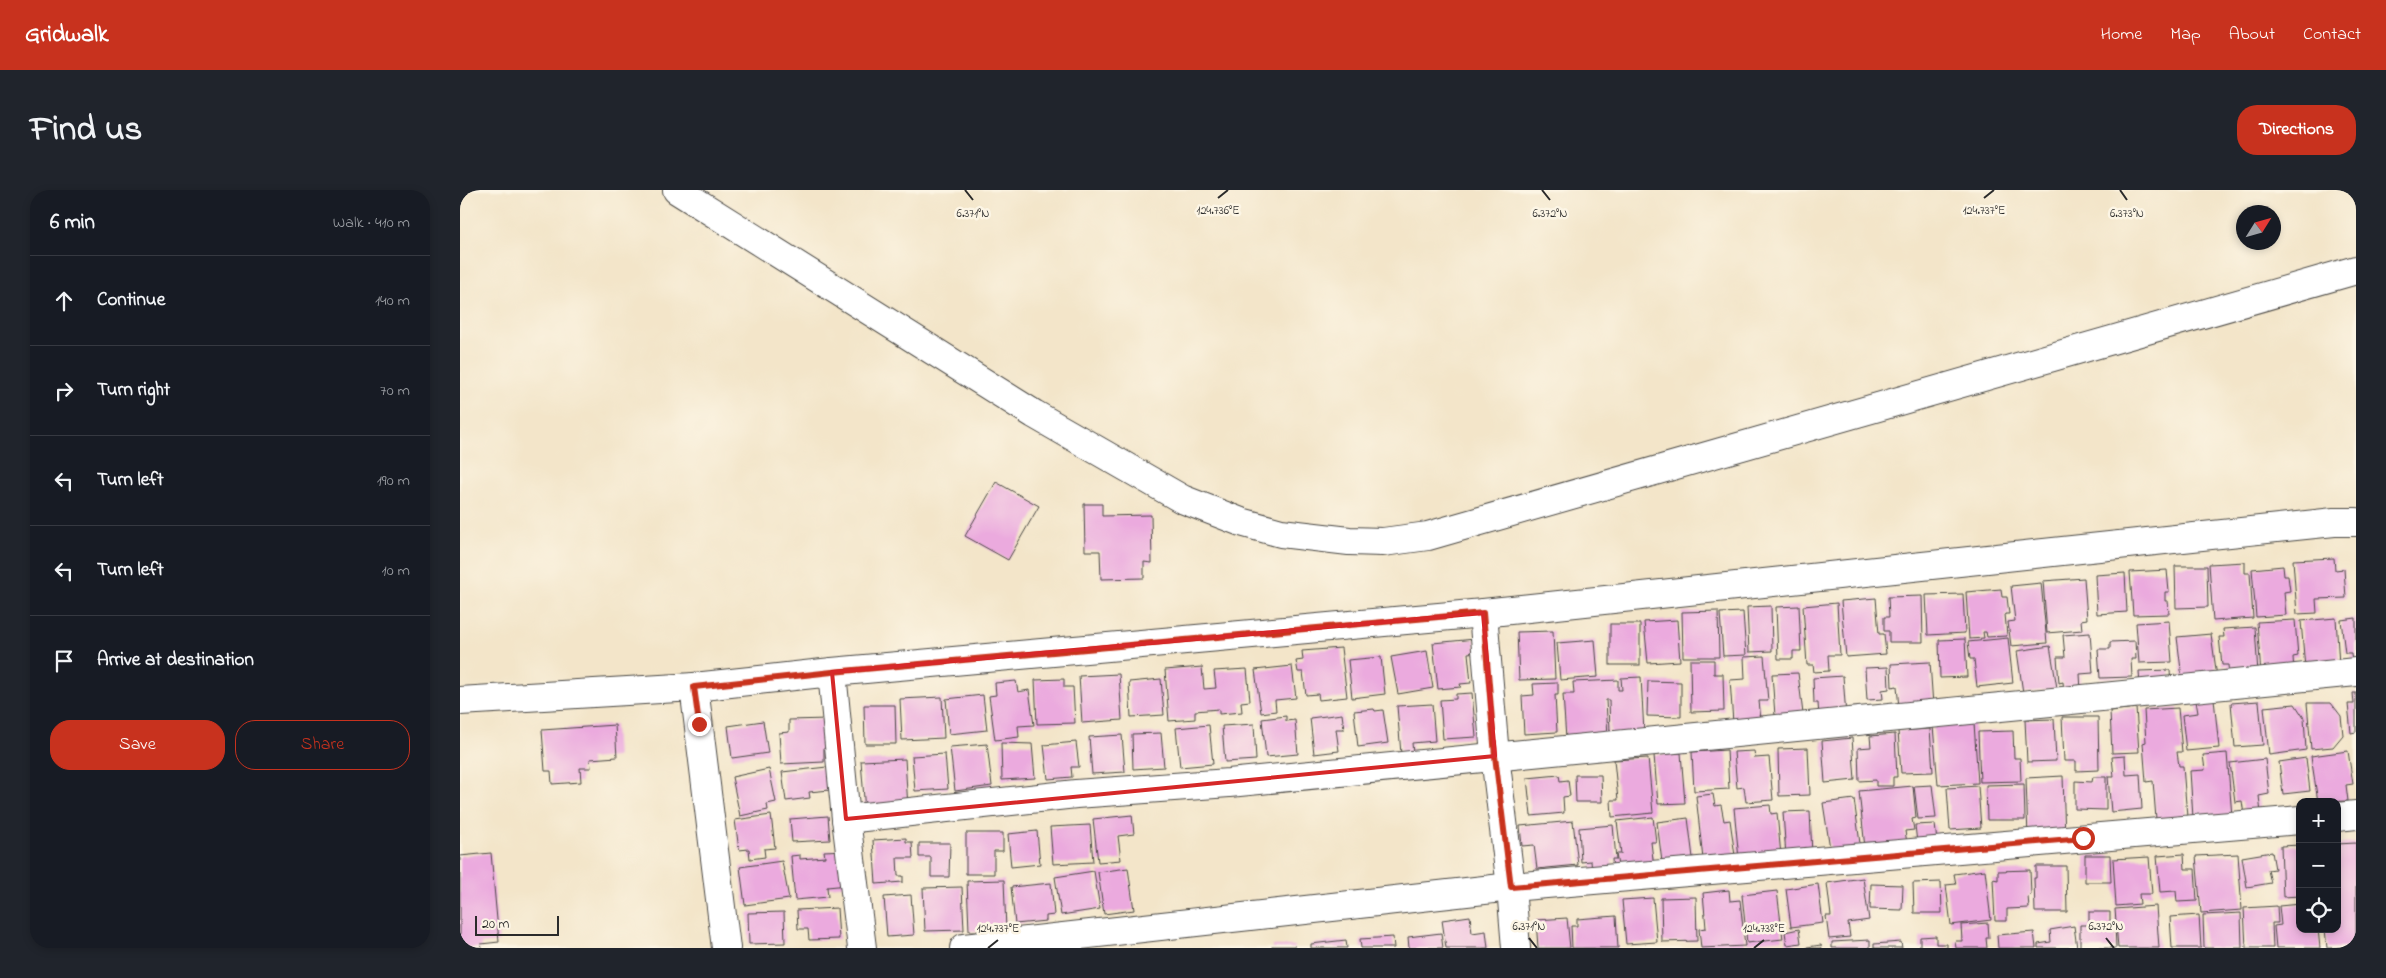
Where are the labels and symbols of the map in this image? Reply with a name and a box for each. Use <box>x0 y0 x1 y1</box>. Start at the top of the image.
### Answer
text: 124.736°E <box>1197 202 1239 220</box>
text: 124.737°E <box>1963 202 2005 220</box>
text: 6.371°N <box>957 205 989 223</box>
text: 6.372°N <box>1533 205 1567 223</box>
text: 6.373°N <box>2110 205 2144 223</box>
north arrow <box>2236 205 2281 250</box>
route end <box>688 713 711 736</box>
route start <box>2072 827 2095 850</box>
scale bar <box>475 913 559 936</box>
text: 6.371°N <box>1513 918 1545 936</box>
text: 6.372°N <box>2089 918 2123 936</box>
text: 124.737°E <box>977 920 1019 938</box>
text: 124.738°E <box>1743 920 1785 938</box>

